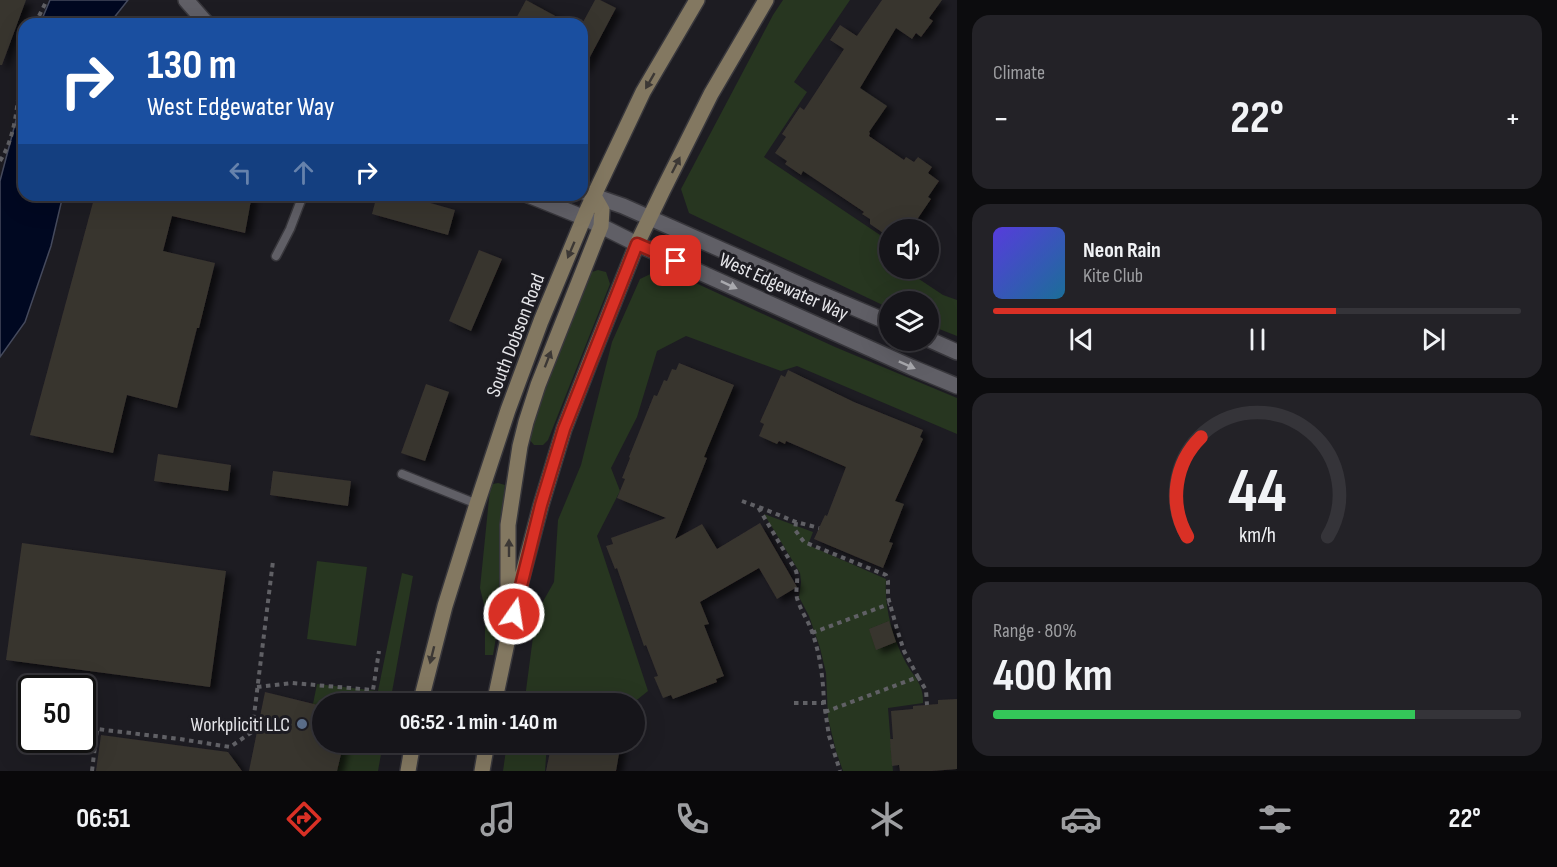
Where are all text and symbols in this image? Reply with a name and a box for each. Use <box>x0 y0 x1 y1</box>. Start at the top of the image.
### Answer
text: 130 m <box>147 40 237 91</box>
icon: right <box>48 42 126 120</box>
text: Climate <box>993 61 1045 85</box>
one-way arrow <box>645 73 655 90</box>
text: West Edgewater Way <box>147 91 334 123</box>
text: 22° <box>1230 91 1284 146</box>
text: − <box>993 99 1009 139</box>
text: + <box>1505 99 1521 139</box>
icon: left <box>224 156 257 189</box>
icon: ahead <box>287 156 320 189</box>
icon: right <box>350 156 383 189</box>
one-way arrow <box>670 156 680 174</box>
map controls <box>879 219 939 351</box>
button: sound <box>879 219 939 279</box>
pin <box>650 235 701 286</box>
text: Neon Rain <box>1083 237 1161 264</box>
one-way arrow <box>566 241 576 259</box>
icon: arrive <box>659 244 692 277</box>
street label: West Edgewater Way <box>715 248 852 326</box>
text: Kite Club <box>1083 264 1143 288</box>
street label: South Dobson Road <box>481 270 550 400</box>
one-way arrow <box>720 280 738 290</box>
button: layers <box>879 291 939 351</box>
icon: previous <box>1065 323 1098 356</box>
icon: pause <box>1241 323 1274 356</box>
icon: next <box>1417 323 1450 356</box>
one-way arrow <box>544 349 554 367</box>
one-way arrow <box>898 360 916 370</box>
text: 44 <box>1228 455 1286 530</box>
text: km/h <box>1238 523 1276 548</box>
one-way arrow <box>504 539 513 558</box>
position arrow <box>482 582 546 646</box>
text: Range · 80% <box>993 619 1077 643</box>
one-way arrow <box>427 646 437 664</box>
text: 400 km <box>993 649 1113 704</box>
speed limit sign: 50 <box>18 675 96 753</box>
text: 06:52 · 1 min · 140 m <box>400 709 557 736</box>
place label: Workpliciti LLC <box>191 713 290 737</box>
marker: Workpliciti LLC <box>295 717 309 731</box>
icon: directions <box>283 798 325 840</box>
icon: music <box>477 798 519 840</box>
icon: phone <box>671 798 713 840</box>
icon: climate <box>866 798 908 840</box>
icon: car <box>1060 798 1102 840</box>
icon: filters <box>1254 798 1296 840</box>
text: 06:51 <box>76 803 130 835</box>
text: 22° <box>1449 803 1481 835</box>

